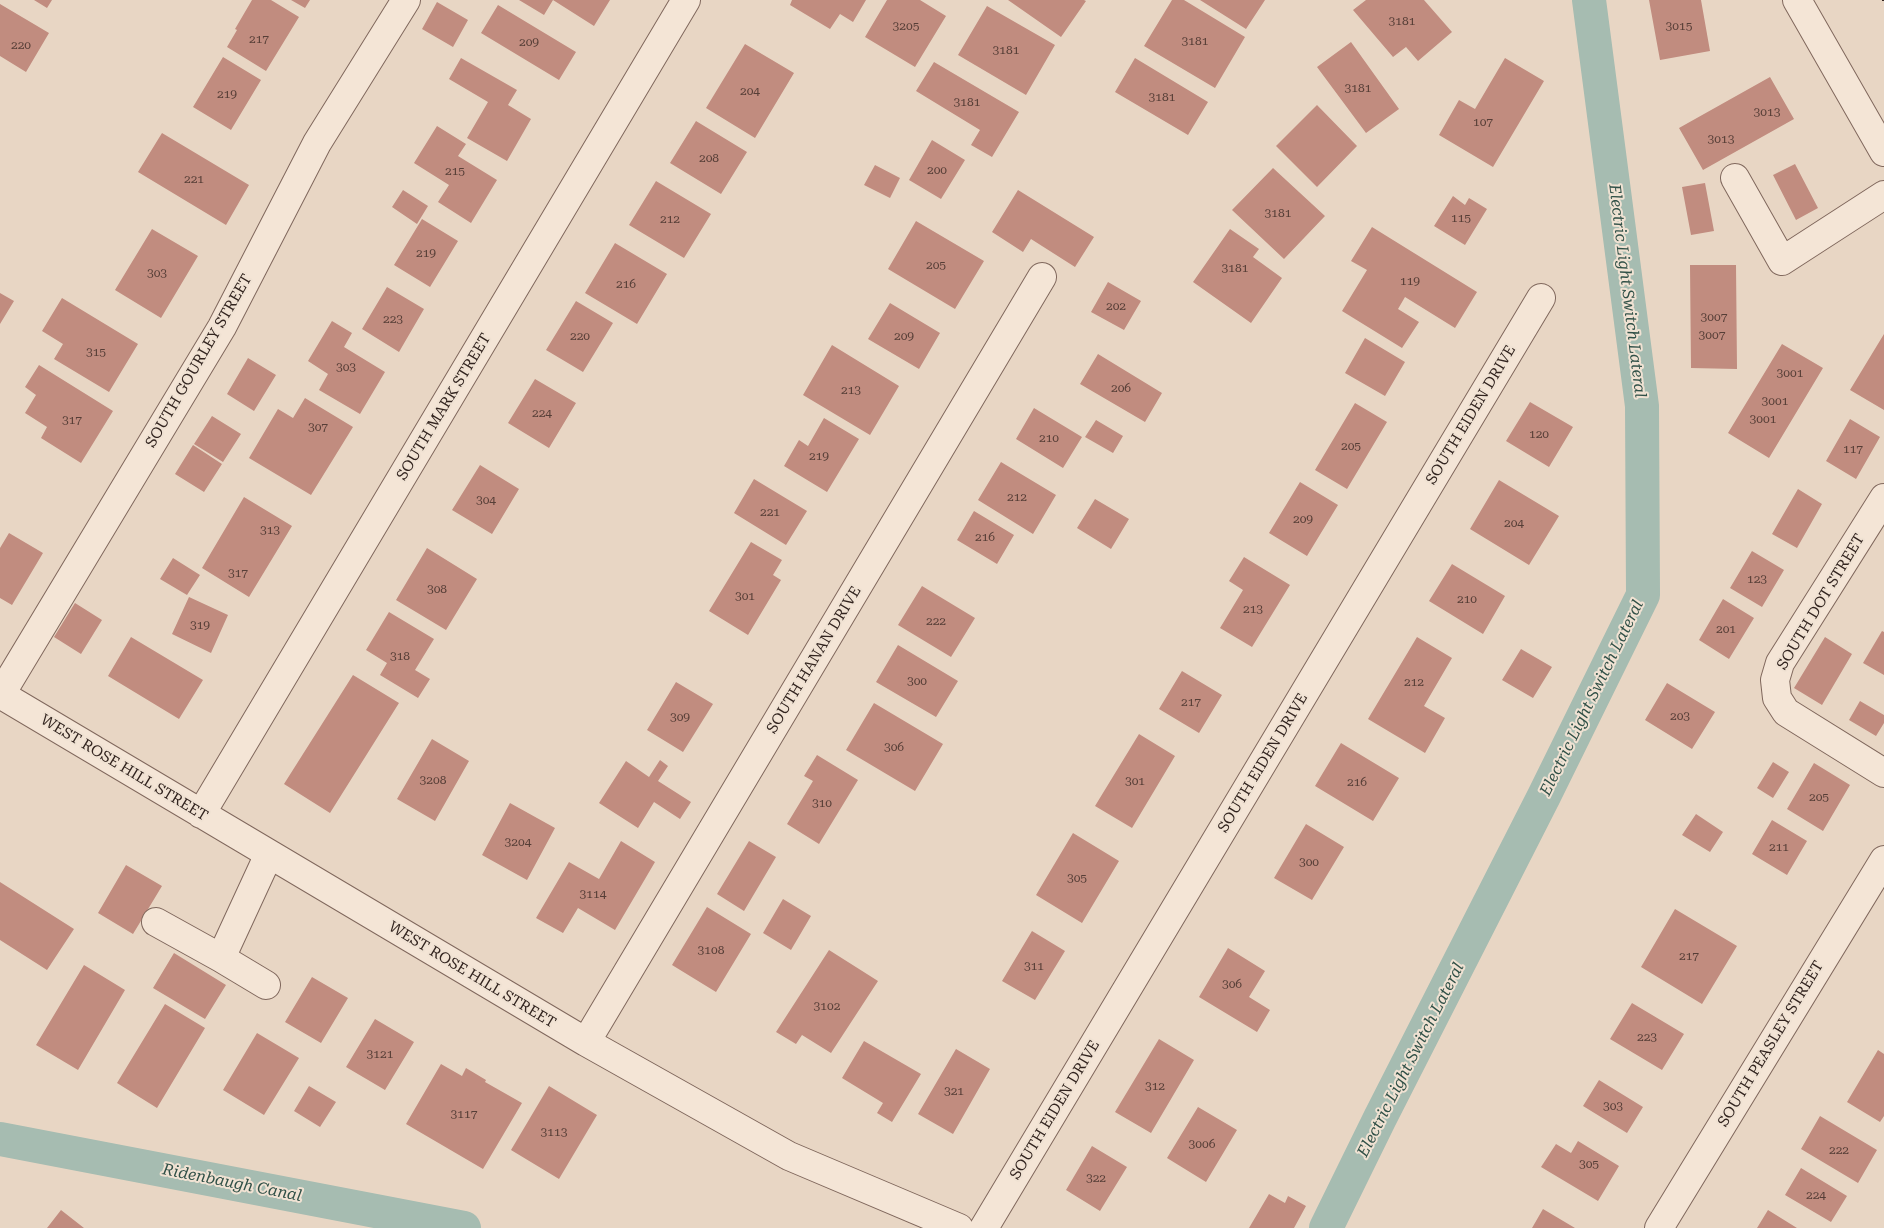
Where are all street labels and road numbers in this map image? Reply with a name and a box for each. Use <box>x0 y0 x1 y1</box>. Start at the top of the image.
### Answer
street label: SOUTH GOURLEY STREET <box>142 271 256 451</box>
street label: SOUTH MARK STREET <box>393 330 495 484</box>
street label: SOUTH EIDEN DRIVE <box>1422 342 1520 488</box>
street label: SOUTH DOT STREET <box>1773 531 1869 673</box>
street label: SOUTH HANAN DRIVE <box>763 583 865 737</box>
street label: SOUTH EIDEN DRIVE <box>1214 690 1312 836</box>
street label: WEST ROSE HILL STREET <box>37 711 211 825</box>
street label: WEST ROSE HILL STREET <box>385 918 559 1032</box>
street label: SOUTH PEASLEY STREET <box>1714 958 1828 1130</box>
street label: SOUTH EIDEN DRIVE <box>1006 1037 1104 1183</box>

